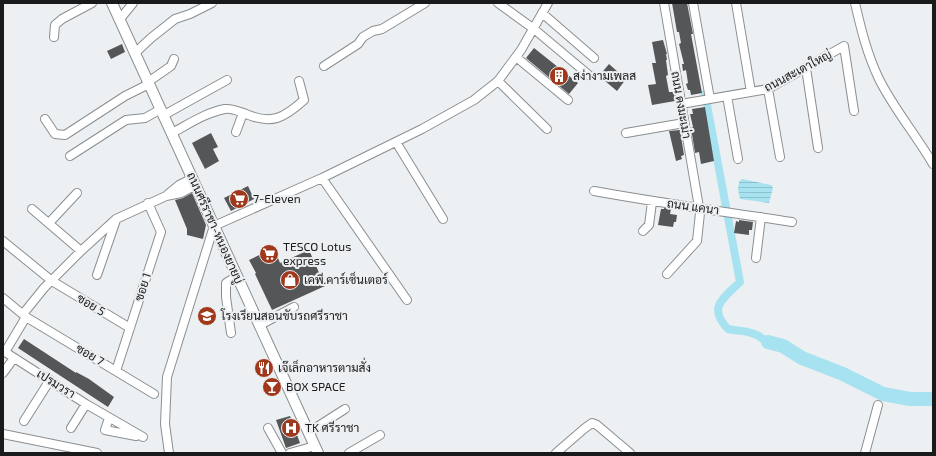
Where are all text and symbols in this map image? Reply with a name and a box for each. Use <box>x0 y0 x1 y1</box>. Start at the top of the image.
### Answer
street label: ถนนสะเดาใหญ่ <box>761 46 834 95</box>
building icon: สง่างามเพลส <box>548 65 570 87</box>
place label: สง่างามเพลส <box>573 68 636 82</box>
street label: ถนน ดงมะเม่า <box>669 70 695 140</box>
street label: ถนนศรีราชา-หนองยายบู่ <box>183 170 247 286</box>
supermarket icon: 7-Eleven <box>228 188 250 210</box>
place label: 7-Eleven <box>253 191 301 205</box>
street label: ถนน แคนา <box>666 195 720 217</box>
place label: TESCO Lotus express <box>283 239 351 267</box>
supermarket icon: TESCO Lotus express <box>258 243 280 265</box>
shop icon: เคพี.คาร์เซ็นเตอร์ <box>279 269 301 291</box>
street label: ซอย 1 <box>131 271 153 303</box>
place label: เคพี.คาร์เซ็นเตอร์ <box>304 271 388 286</box>
street label: ซอย 5 <box>75 290 108 318</box>
school or university icon: โรงเรียนสอนขับรถศรีราชา <box>196 305 218 327</box>
place label: โรงเรียนสอนขับรถศรีราชา <box>220 308 348 322</box>
street label: ซอย 7 <box>74 340 107 368</box>
restaurant icon: เจ๊เล็กอาหารตามสั่ง <box>253 357 275 379</box>
place label: เจ๊เล็กอาหารตามสั่ง <box>278 357 371 374</box>
street label: เปรมวรา <box>35 366 78 400</box>
bar icon: BOX SPACE <box>261 376 283 398</box>
place label: BOX SPACE <box>286 379 346 393</box>
hospital icon: TK ศรีราชา <box>280 417 302 439</box>
place label: TK ศรีราชา <box>305 420 359 434</box>

